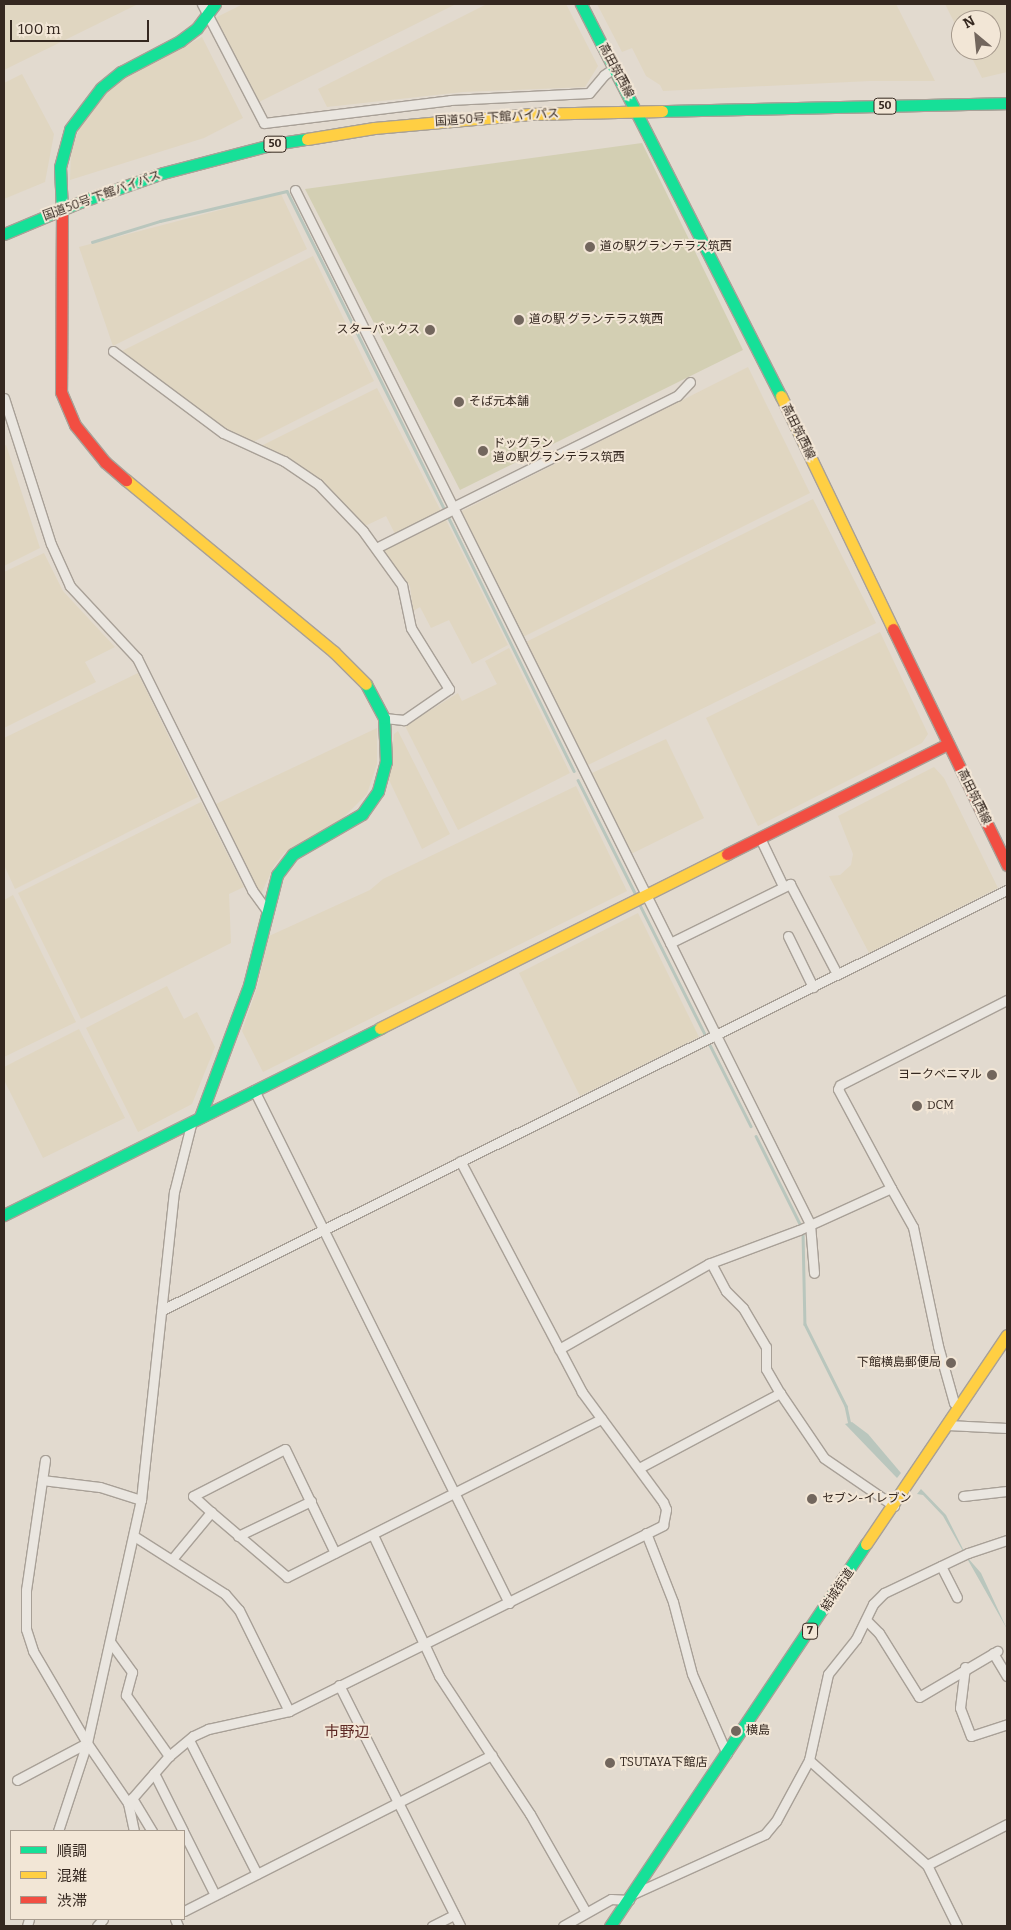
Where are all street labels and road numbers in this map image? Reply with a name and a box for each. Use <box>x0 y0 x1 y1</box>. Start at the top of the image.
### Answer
street label: 高田筑西線 <box>596 41 636 101</box>
road number: 50 <box>872 98 898 114</box>
street label: 国道50号 下館バイパス <box>434 106 560 130</box>
road number: 50 <box>262 136 288 152</box>
street label: 国道50号 下館バイパス <box>41 168 163 224</box>
street label: 高田筑西線 <box>778 402 818 462</box>
street label: 高田筑西線 <box>954 767 994 827</box>
street label: 結城街道 <box>819 1566 857 1614</box>
road number: 7 <box>801 1622 819 1640</box>

